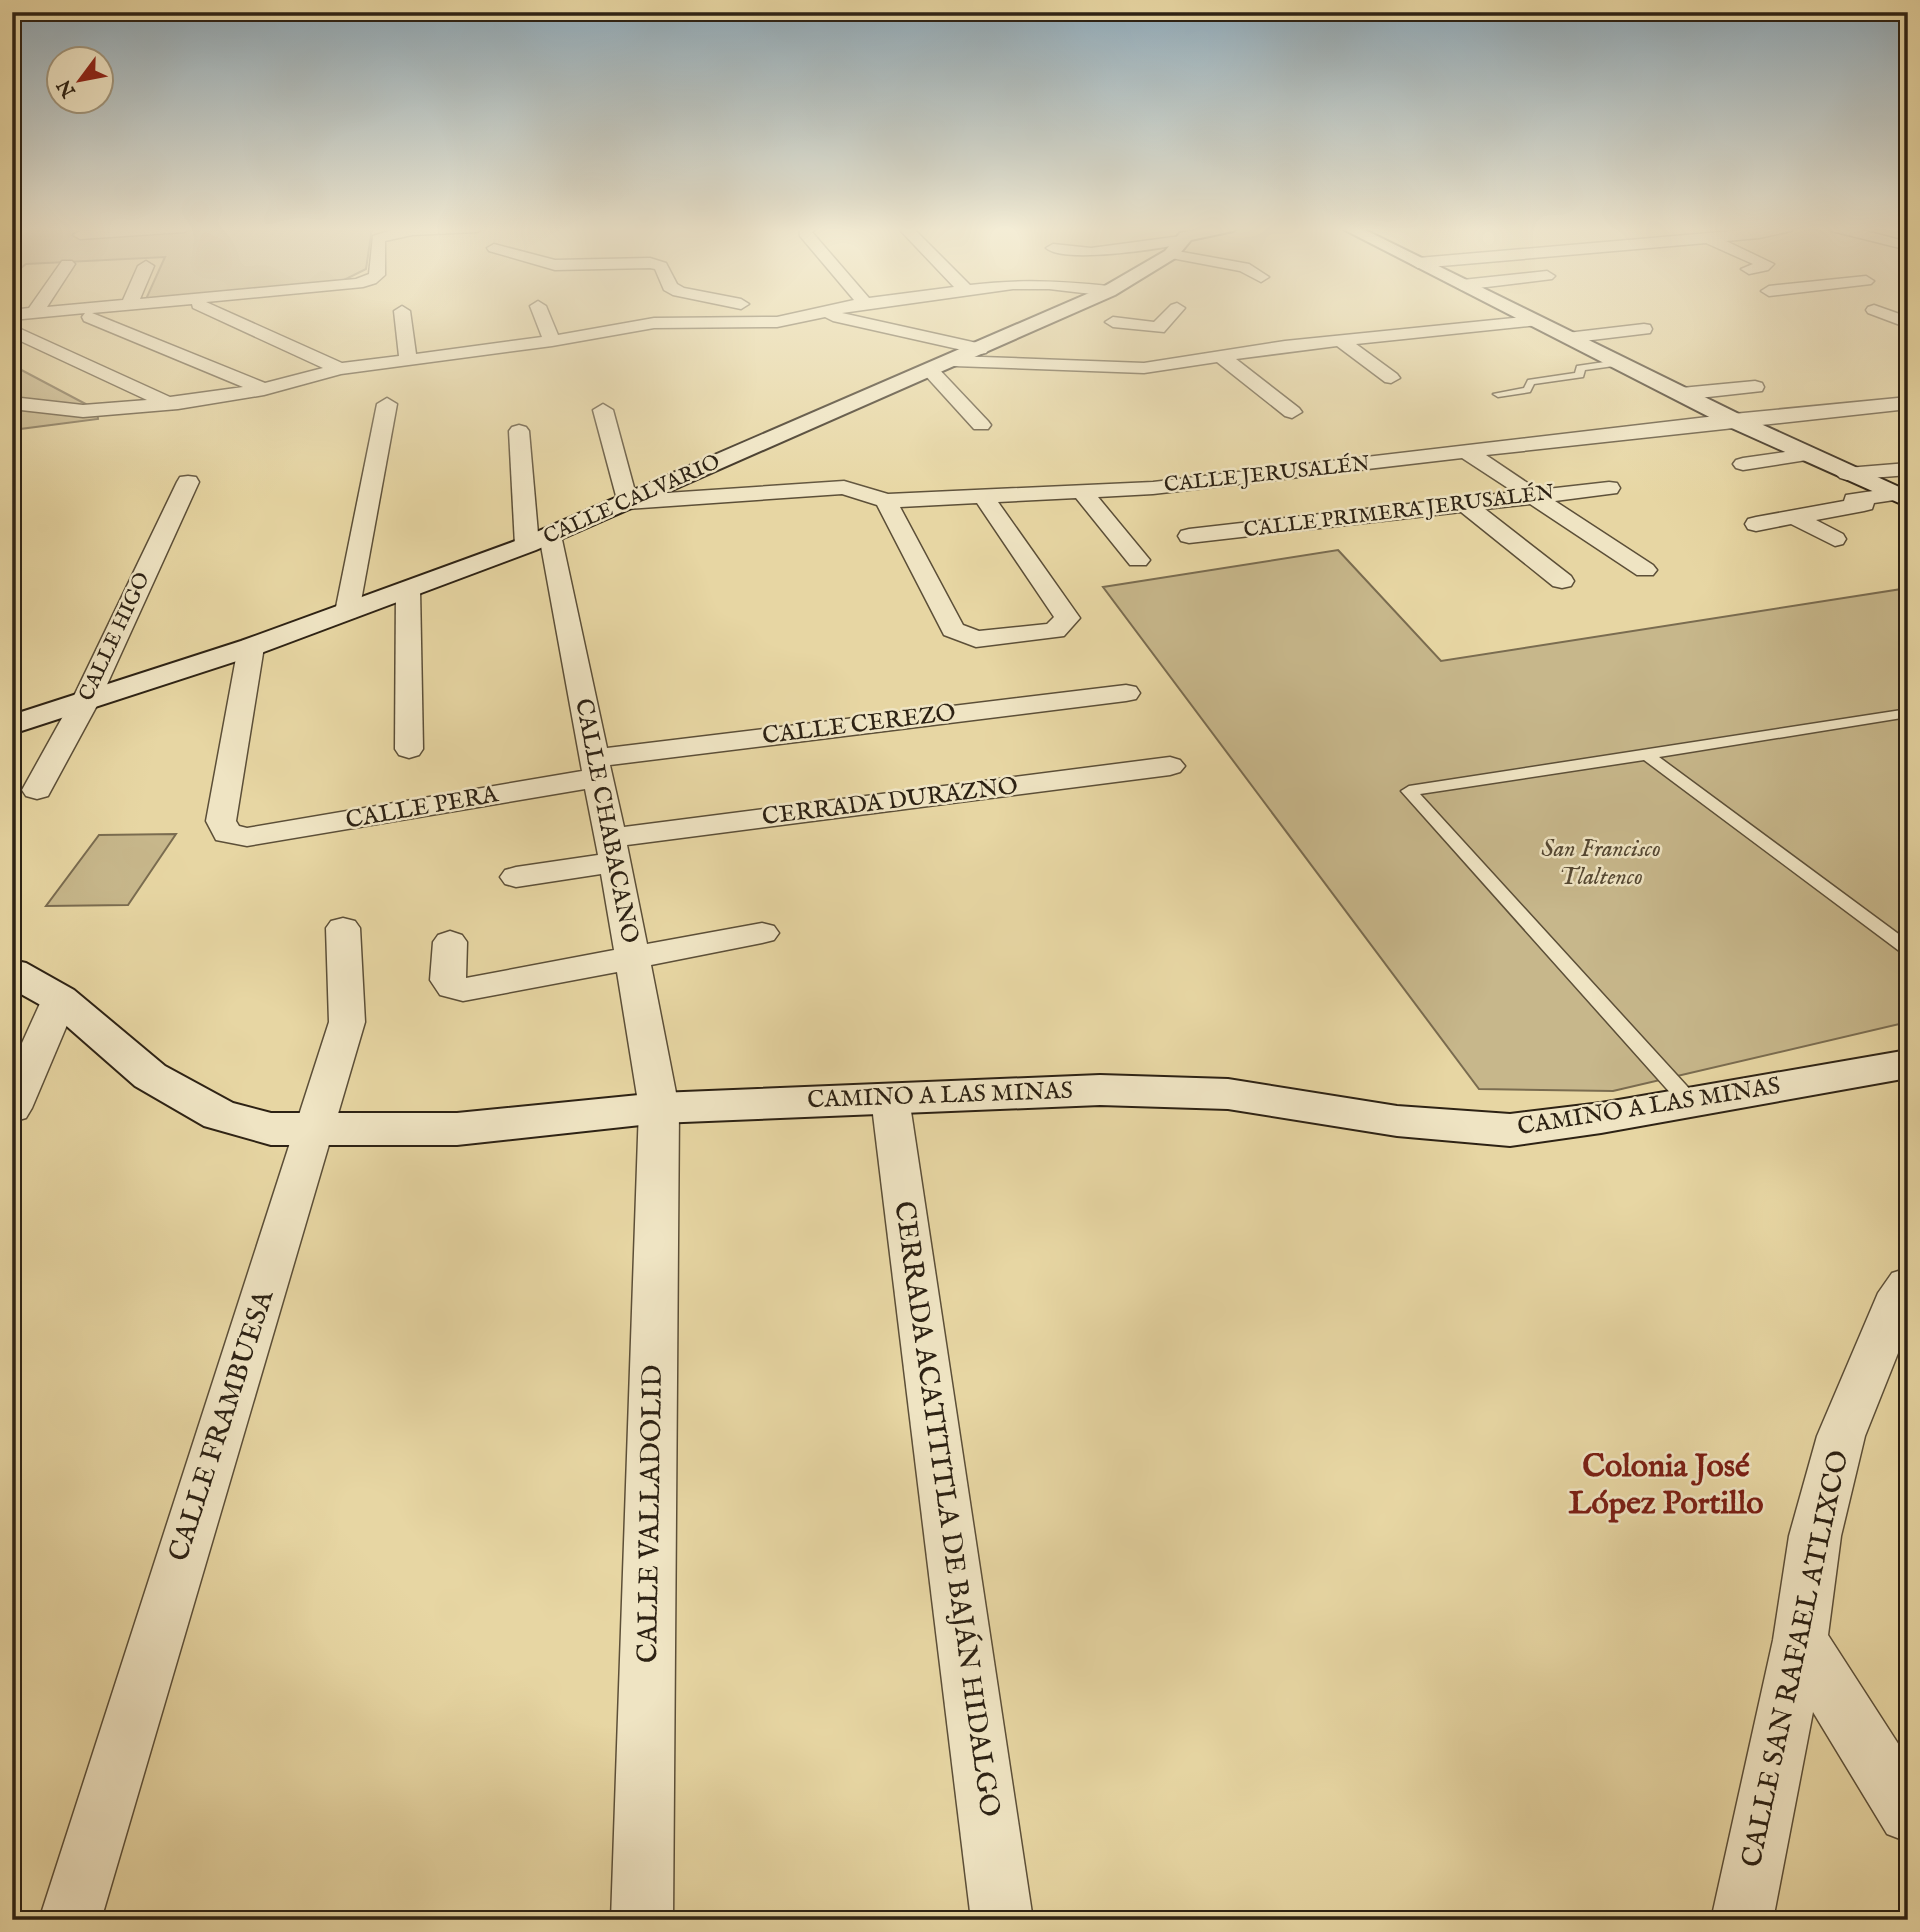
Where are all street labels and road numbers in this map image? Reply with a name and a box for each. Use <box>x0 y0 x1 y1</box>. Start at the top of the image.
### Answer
street label: CALLE CALVARIO <box>539 449 725 551</box>
street label: CALLE JERUSALÉN <box>1163 450 1371 499</box>
street label: CALLE PRIMERA JERUSALÉN <box>1242 479 1556 544</box>
street label: CALLE HIGO <box>73 568 157 706</box>
street label: CALLE CHABACANO <box>567 696 645 946</box>
street label: CALLE CEREZO <box>761 698 957 752</box>
street label: CERRADA DURAZNO <box>760 771 1020 833</box>
street label: CALLE PERA <box>343 779 501 837</box>
street label: CAMINO A LAS MINAS <box>1515 1071 1783 1143</box>
street label: CAMINO A LAS MINAS <box>807 1076 1073 1116</box>
street label: CERRADA ACATITITLA DE BAJÁN HIDALGO <box>885 1199 1008 1819</box>
street label: CALLE FRAMBUESA <box>162 1285 283 1566</box>
street label: CALLE VALLADOLID <box>631 1364 671 1664</box>
street label: CALLE SAN RAFAEL ATLIXCO <box>1735 1447 1857 1871</box>

